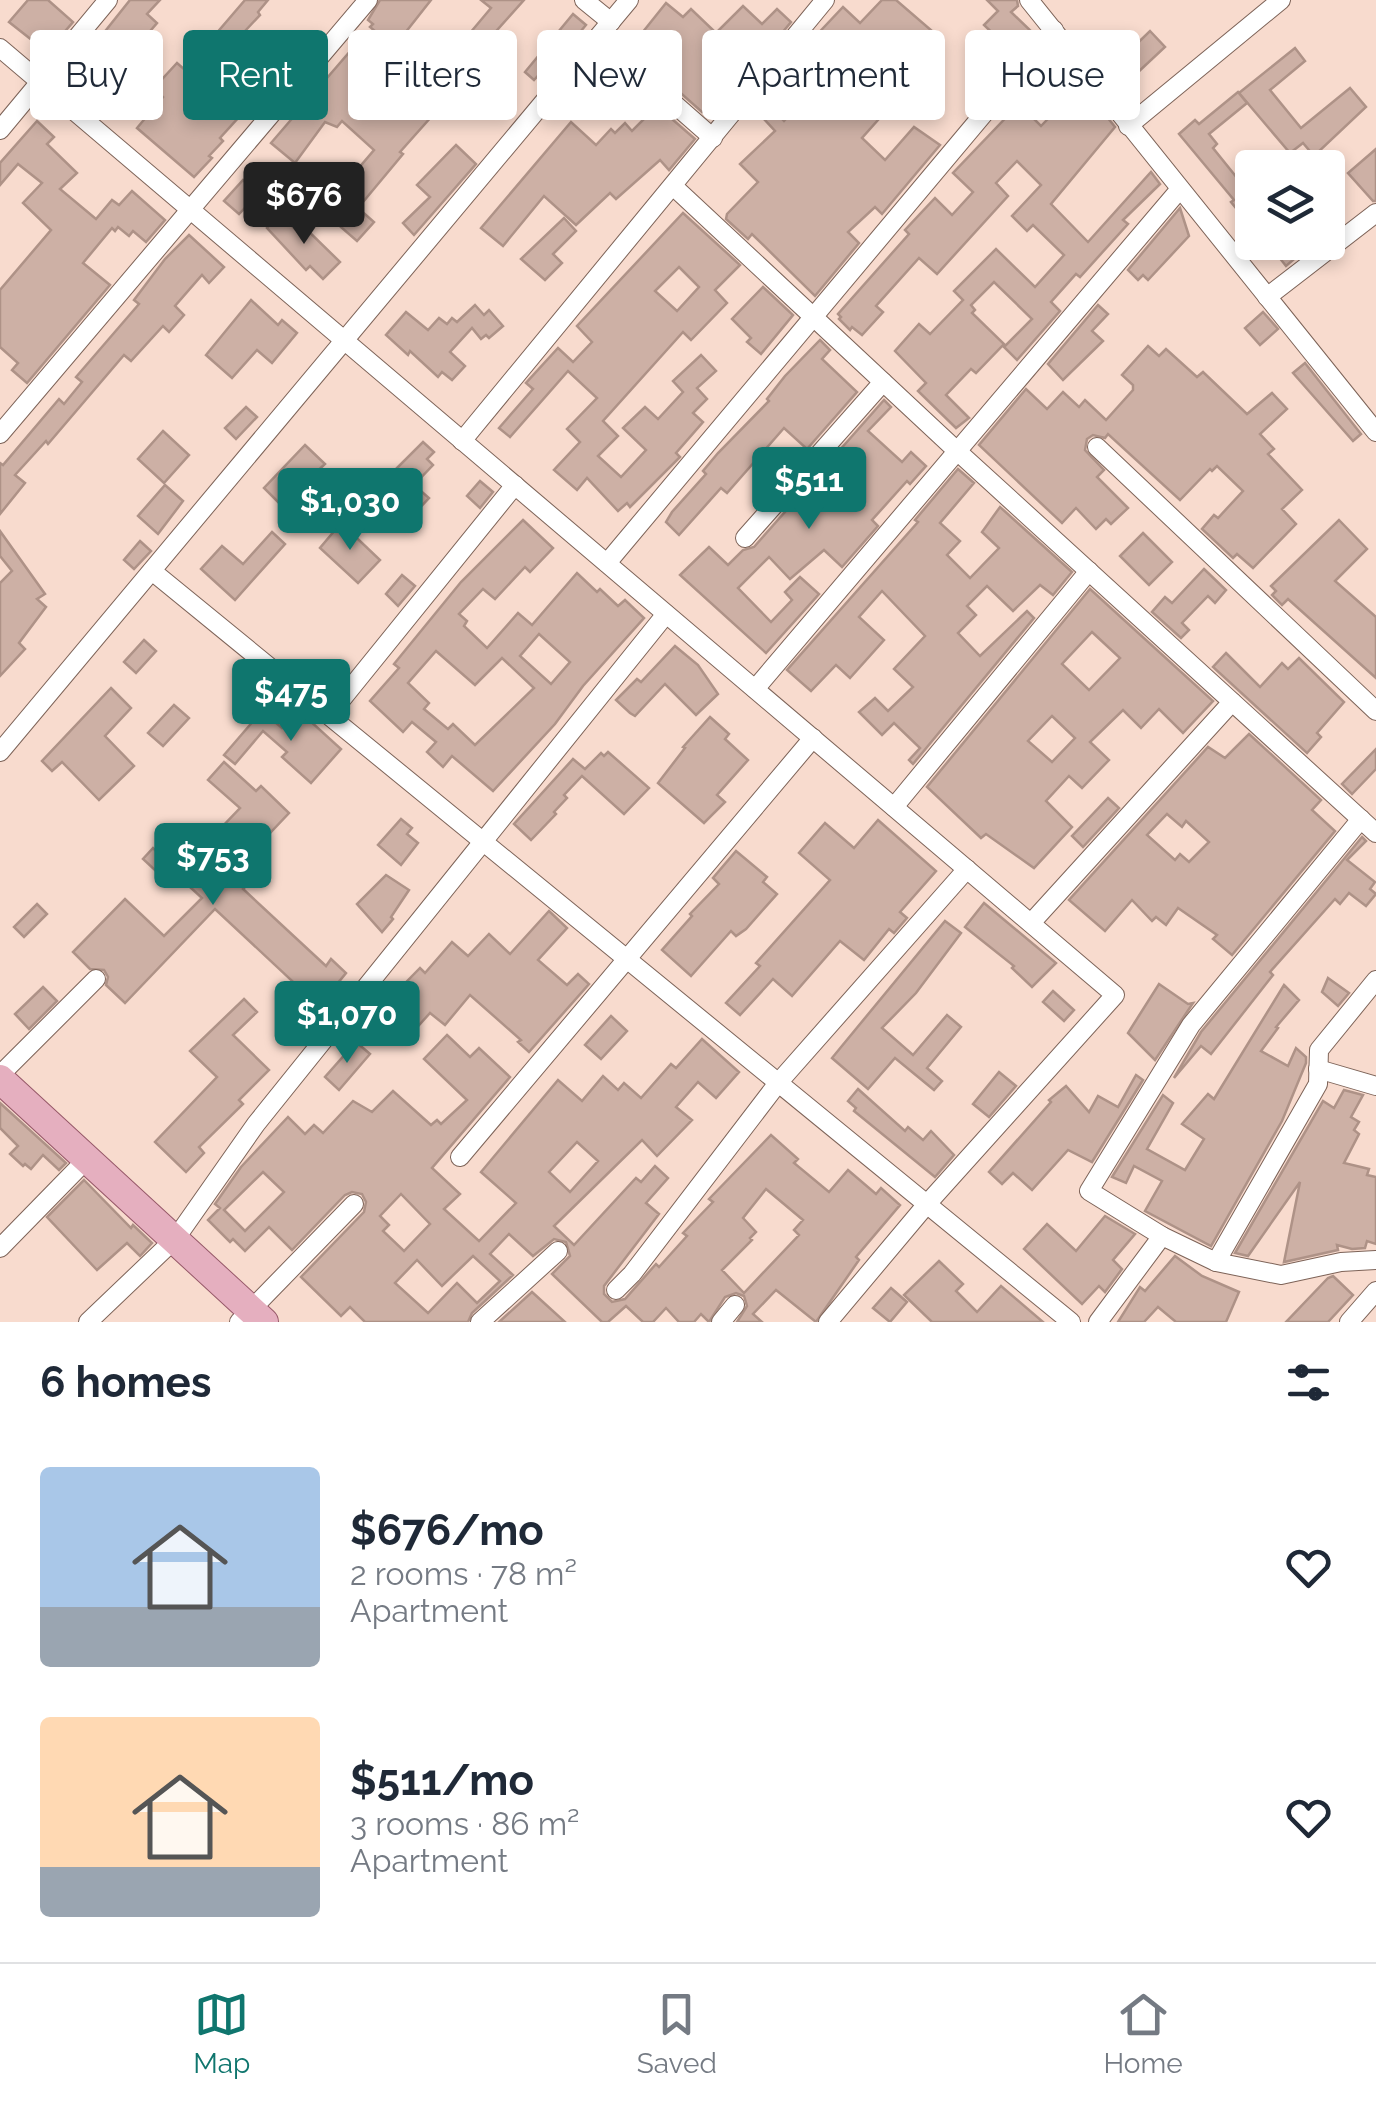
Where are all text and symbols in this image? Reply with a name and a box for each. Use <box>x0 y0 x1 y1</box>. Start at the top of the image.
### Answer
chip: Buy <box>30 30 163 120</box>
chip: Rent <box>183 30 328 120</box>
chip: Filters <box>348 30 517 120</box>
chip: New <box>537 30 682 120</box>
chip: Apartment <box>702 30 945 120</box>
chip: House <box>965 30 1140 120</box>
map controls <box>1235 150 1345 260</box>
button: layers <box>1235 150 1345 260</box>
pin: $676 <box>245 162 363 247</box>
text: $676 <box>265 176 343 213</box>
pin: $511 <box>750 447 868 532</box>
text: $511 <box>774 461 844 498</box>
pin: $1,030 <box>269 468 431 553</box>
text: $1,030 <box>300 482 400 519</box>
pin: $475 <box>232 659 350 744</box>
text: $475 <box>254 673 328 710</box>
pin: $753 <box>154 823 272 908</box>
text: $753 <box>176 837 250 874</box>
pin: $1,070 <box>266 981 428 1066</box>
text: $1,070 <box>297 995 397 1032</box>
icon: filters <box>1281 1355 1336 1410</box>
text: 6 homes <box>40 1358 211 1407</box>
text: $676/mo <box>350 1506 544 1555</box>
icon: home <box>120 1507 240 1627</box>
icon: heart <box>1281 1540 1336 1595</box>
text: 2 rooms · 78 m² <box>350 1555 577 1592</box>
text: Apartment <box>350 1592 508 1629</box>
text: $511/mo <box>350 1756 534 1805</box>
icon: home <box>120 1757 240 1877</box>
icon: heart <box>1281 1790 1336 1845</box>
text: 3 rooms · 86 m² <box>350 1805 580 1842</box>
text: Apartment <box>350 1842 508 1879</box>
tab: Map <box>193 1987 250 2080</box>
tab: Saved <box>637 1987 717 2080</box>
tab: Home <box>1103 1987 1183 2080</box>

